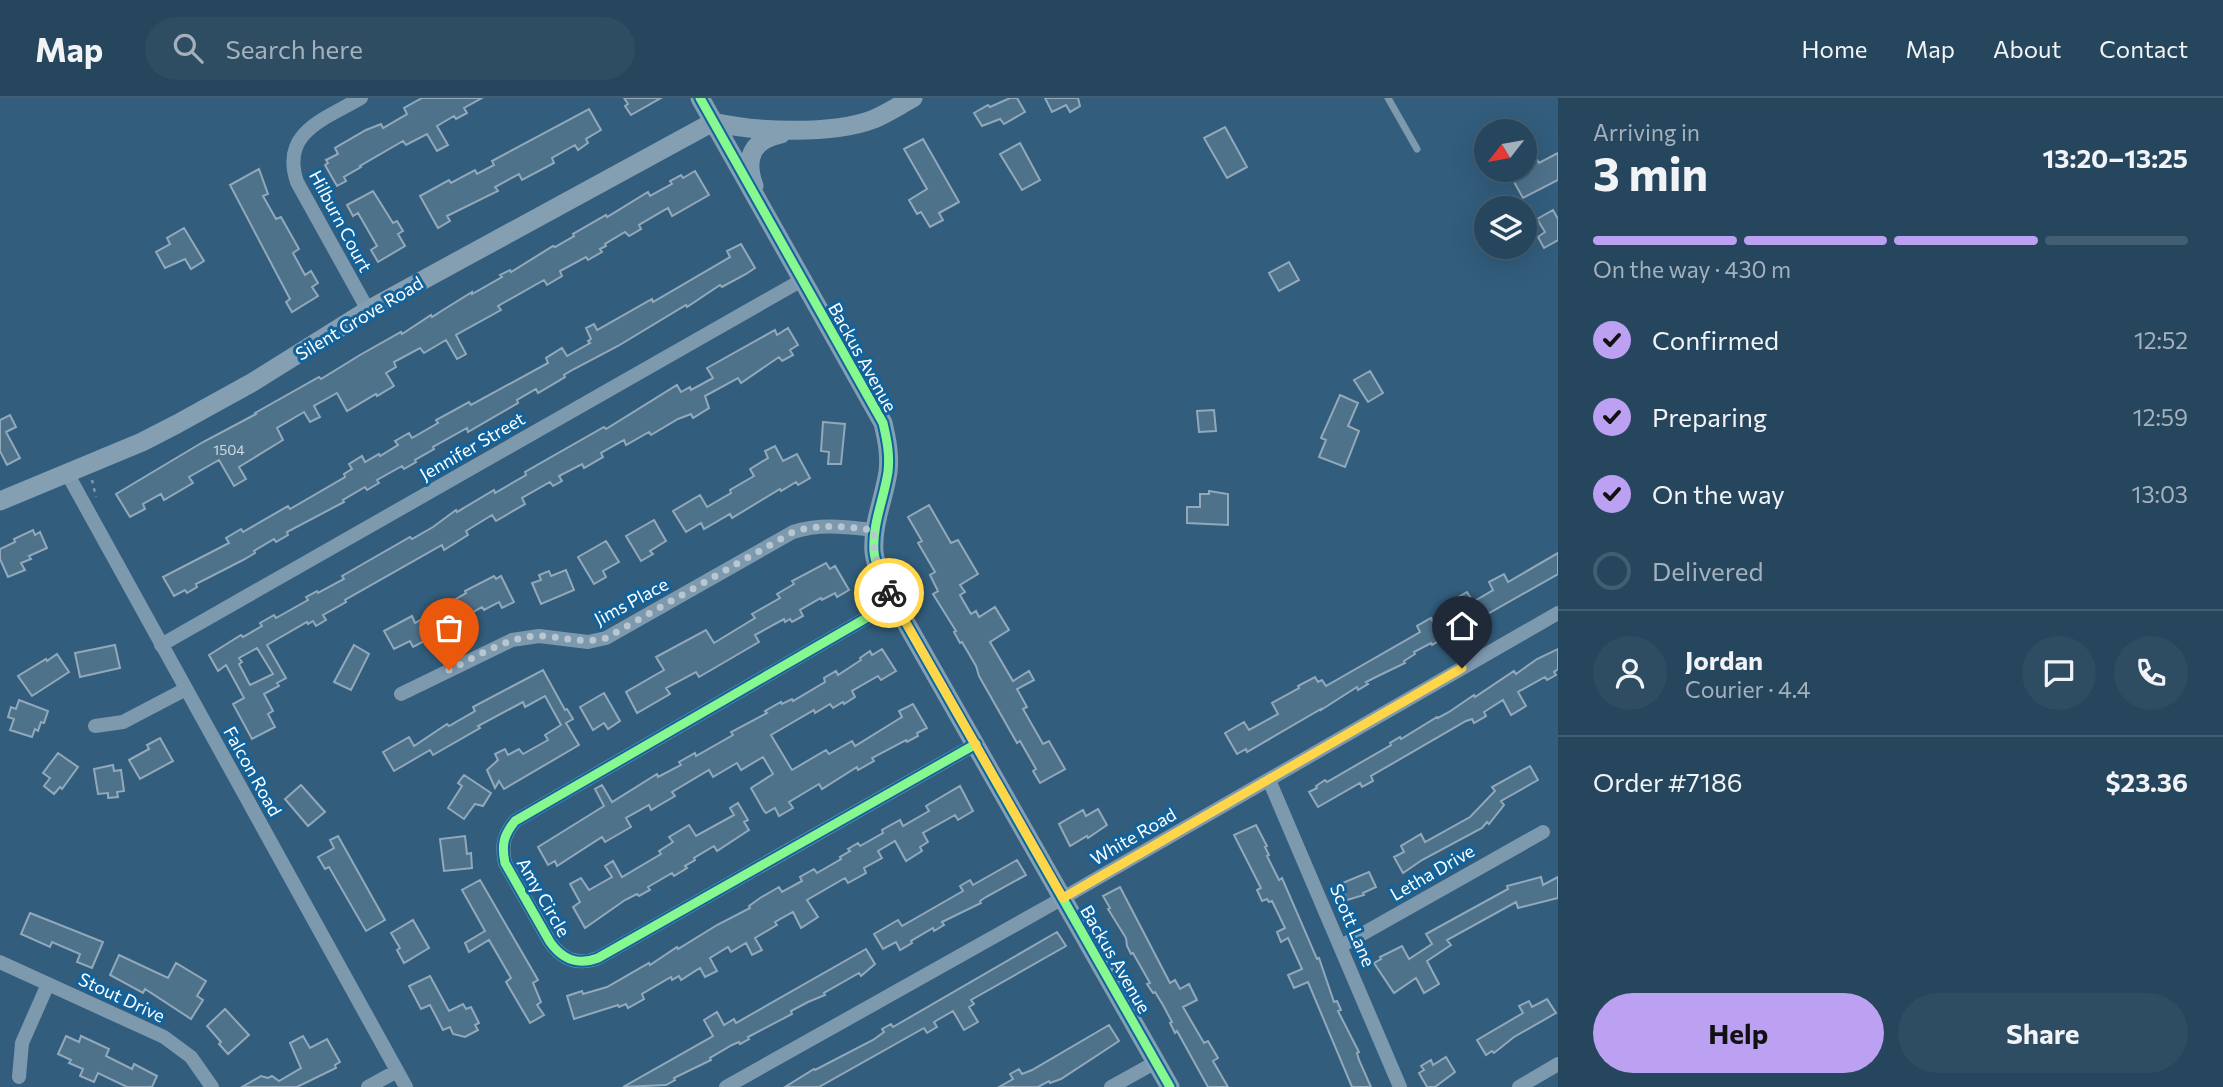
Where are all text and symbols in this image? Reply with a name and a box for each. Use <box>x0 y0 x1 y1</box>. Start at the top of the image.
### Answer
search box <box>145 17 635 80</box>
text: Map <box>35 28 103 69</box>
icon: search <box>169 29 207 67</box>
text: Search here <box>225 33 363 64</box>
text: Home <box>1802 34 1868 63</box>
text: Map <box>1906 34 1955 63</box>
text: About <box>1993 34 2061 63</box>
text: Contact <box>2099 34 2188 63</box>
text: Arriving in <box>1593 118 1700 146</box>
north arrow <box>1474 119 1536 182</box>
map controls <box>1474 119 1537 259</box>
text: 13:20–13:25 <box>2043 142 2188 173</box>
text: 3 min <box>1593 144 1708 200</box>
street label: Hilburn Court <box>305 166 377 276</box>
button: layers <box>1474 196 1537 259</box>
text: On the way · 430 m <box>1593 255 1791 283</box>
street label: Silent Grove Road <box>291 271 427 365</box>
street label: Backus Avenue <box>824 299 902 415</box>
icon: check <box>1593 321 1631 359</box>
text: Confirmed <box>1652 324 1779 355</box>
text: 12:52 <box>2134 326 2188 354</box>
icon: check <box>1593 398 1631 436</box>
text: Preparing <box>1652 401 1767 432</box>
text: 12:59 <box>2133 403 2188 431</box>
street label: Jennifer Street <box>416 407 528 485</box>
house number: 1504 <box>213 441 245 458</box>
icon: check <box>1593 475 1631 513</box>
text: On the way <box>1652 478 1785 509</box>
text: 13:03 <box>2132 480 2188 508</box>
text: Delivered <box>1652 555 1763 586</box>
courier <box>854 558 924 628</box>
street label: Jims Place <box>590 572 672 630</box>
icon: bike <box>870 574 908 612</box>
pin <box>1432 596 1492 668</box>
pin <box>419 598 479 670</box>
icon: home <box>1443 607 1481 645</box>
icon: bag <box>430 609 468 647</box>
button: person <box>1593 636 1667 710</box>
button: chat <box>2022 636 2096 710</box>
button: phone <box>2114 636 2188 710</box>
text: Jordan <box>1685 644 1763 675</box>
text: Courier · 4.4 <box>1685 675 1811 703</box>
street label: Falcon Road <box>219 722 287 820</box>
text: Order #7186 <box>1593 766 1742 797</box>
text: $23.36 <box>2105 766 2188 797</box>
street label: White Road <box>1086 803 1180 869</box>
street label: Letha Drive <box>1386 839 1478 905</box>
street label: Amy Circle <box>513 854 575 940</box>
street label: Scott Lane <box>1326 880 1380 970</box>
street label: Backus Avenue <box>1076 901 1156 1017</box>
street label: Stout Drive <box>75 967 169 1027</box>
button: Help <box>1593 993 1884 1073</box>
button: Share <box>1898 993 2188 1073</box>

